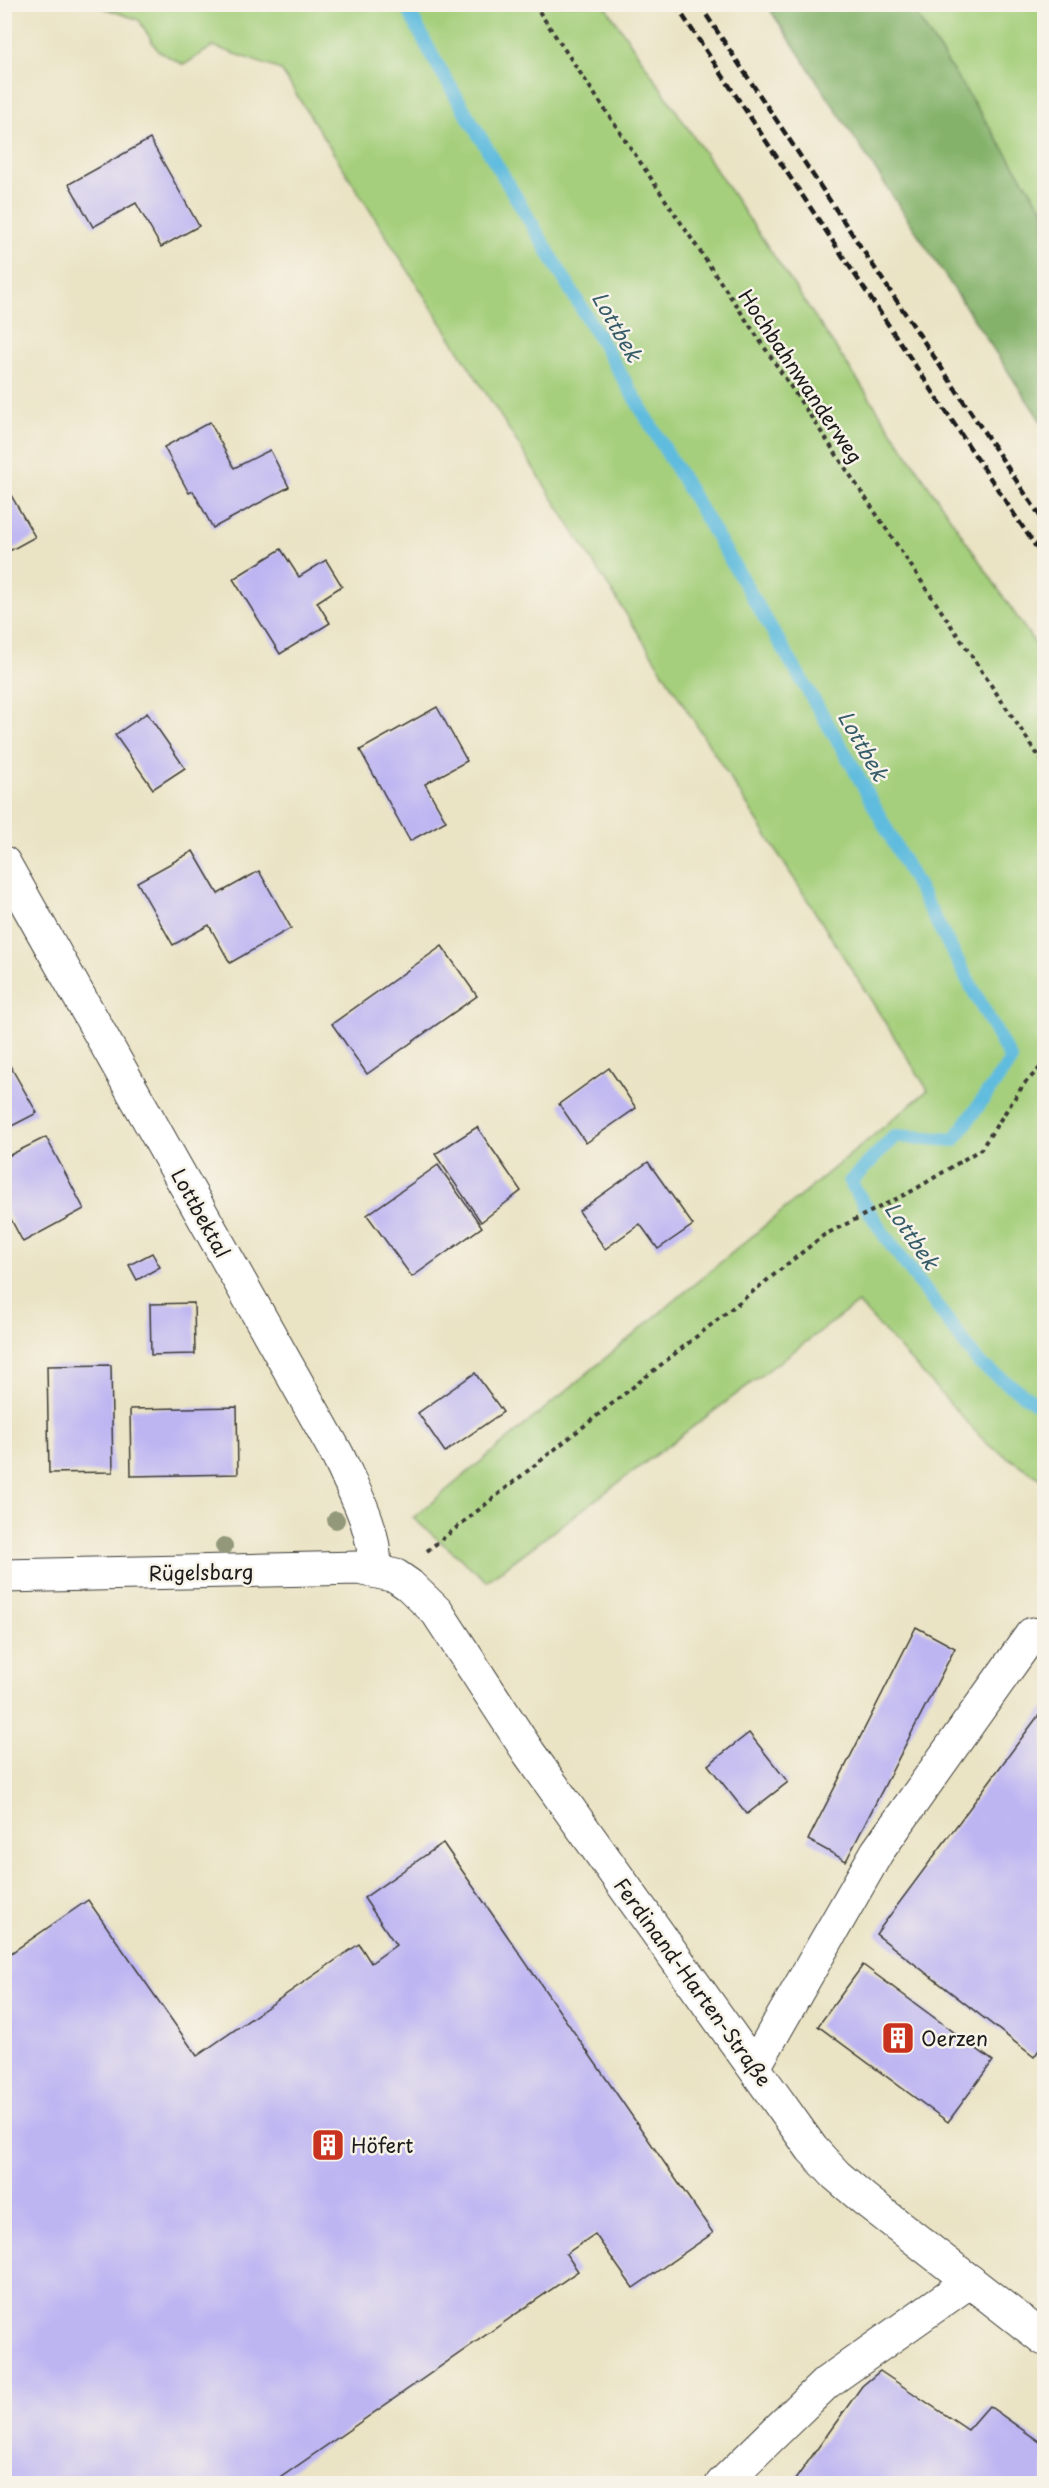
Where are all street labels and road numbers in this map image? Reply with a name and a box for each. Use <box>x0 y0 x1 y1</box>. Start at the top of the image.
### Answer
street label: Hochbahnwanderweg <box>731 283 871 469</box>
street label: Lottbektal <box>164 1163 238 1263</box>
street label: Rügelsbarg <box>148 1556 254 1588</box>
street label: Ferdinand-Harten-Straße <box>607 1872 779 2092</box>

